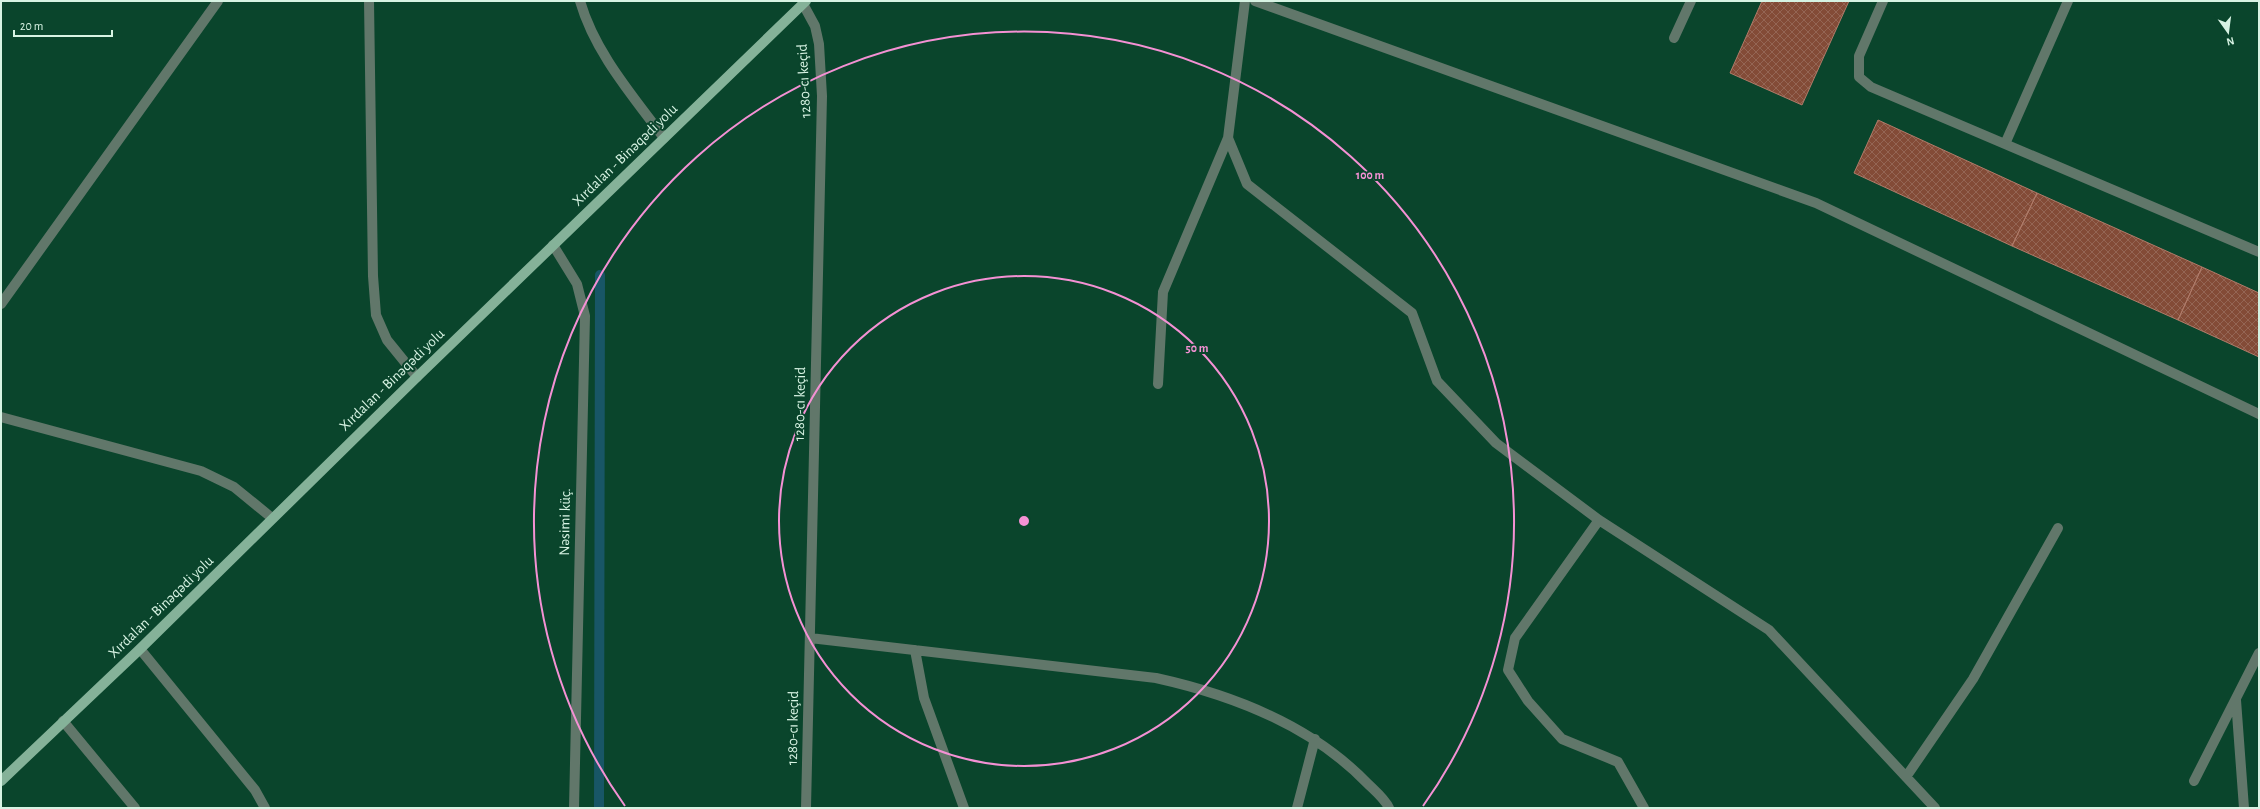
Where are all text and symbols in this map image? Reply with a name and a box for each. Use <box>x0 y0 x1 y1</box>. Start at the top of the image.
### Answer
scale bar <box>14 12 112 38</box>
north arrow <box>2208 12 2248 52</box>
text: 20 m <box>20 20 43 32</box>
text: N <box>2225 35 2235 47</box>
street label: 1280-cı keçid <box>795 43 813 118</box>
street label: Xırdalan - Binəqədi yolu <box>570 101 681 209</box>
text: 100 m <box>1356 169 1384 181</box>
street label: Xırdalan - Binəqədi yolu <box>337 326 448 434</box>
text: 50 m <box>1186 342 1209 354</box>
street label: 1280-cı keçid <box>792 367 808 441</box>
street label: Nəsimi küç. <box>557 488 573 556</box>
centre of rings <box>1017 514 1031 528</box>
street label: Xırdalan - Binəqədi yolu <box>106 553 217 661</box>
street label: 1280-cı keçid <box>785 691 801 765</box>

